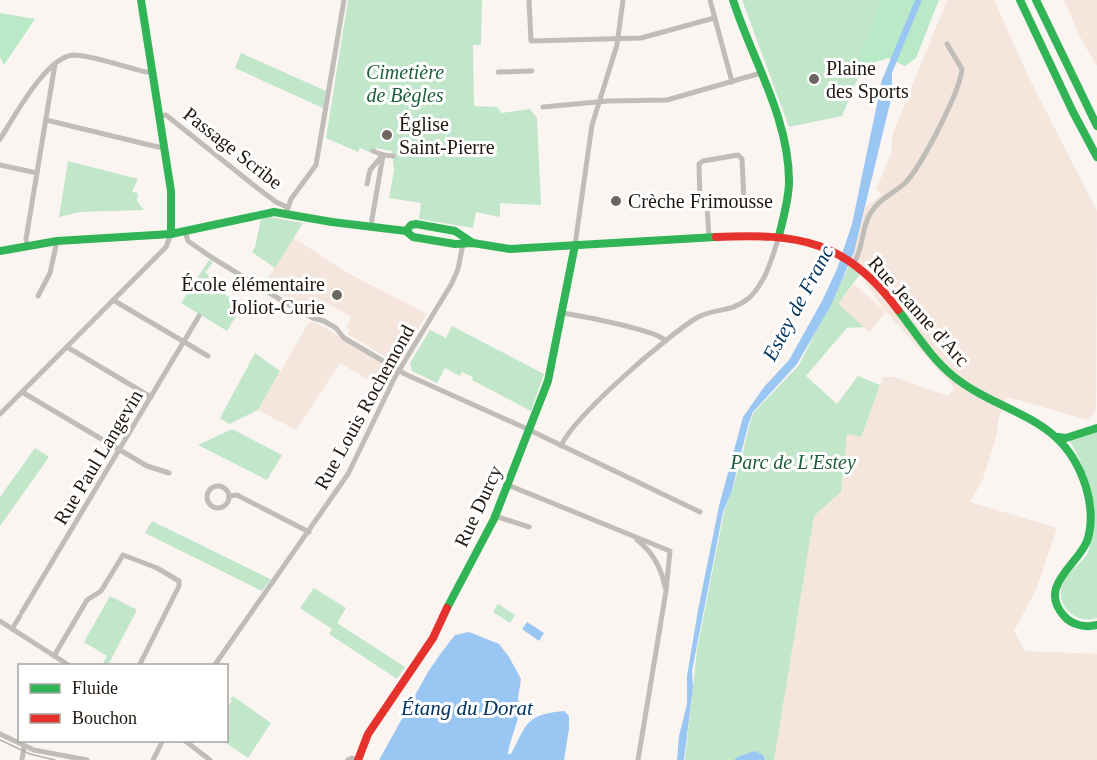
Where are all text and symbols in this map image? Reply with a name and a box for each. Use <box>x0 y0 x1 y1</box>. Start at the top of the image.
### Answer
place label: Plaine des Sports <box>826 57 909 103</box>
park label: Cimetière de Bègles <box>366 61 444 107</box>
marker: Plaine des Sports <box>807 72 821 86</box>
street label: Passage Scribe <box>179 103 287 194</box>
place label: Église Saint-Pierre <box>399 113 495 158</box>
marker: Église Saint-Pierre <box>380 128 394 142</box>
place label: Crèche Frimousse <box>628 190 773 212</box>
marker: Crèche Frimousse <box>609 194 623 208</box>
water label: Estey de Franc <box>757 241 839 366</box>
street label: Rue Jeanne d'Arc <box>864 252 974 371</box>
place label: École élémentaire Joliot-Curie <box>181 273 325 318</box>
marker: École élémentaire Joliot-Curie <box>330 288 344 302</box>
street label: Rue Louis Rochemond <box>310 321 418 493</box>
street label: Rue Paul Langevin <box>49 386 148 529</box>
park label: Parc de L'Estey <box>729 451 856 474</box>
street label: Rue Durcy <box>450 462 507 551</box>
legend <box>18 664 228 742</box>
text: Fluide <box>72 678 118 698</box>
water label: Étang du Dorat <box>400 696 534 720</box>
text: Bouchon <box>72 708 137 728</box>

